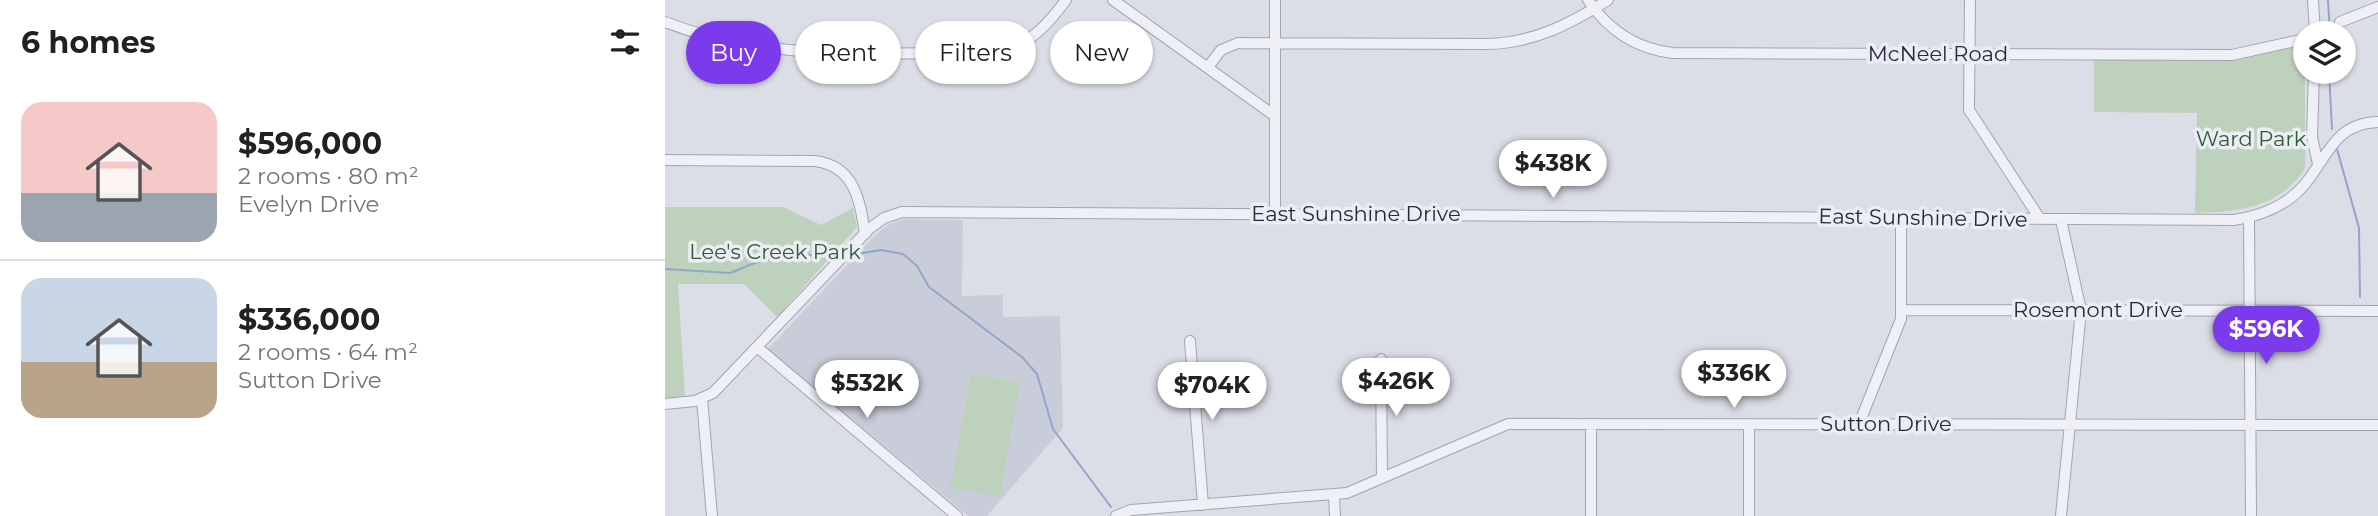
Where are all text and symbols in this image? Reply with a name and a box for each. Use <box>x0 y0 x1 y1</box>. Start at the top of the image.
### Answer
chip: Buy <box>686 21 781 84</box>
chip: Rent <box>795 21 901 84</box>
chip: Filters <box>915 21 1036 84</box>
chip: New <box>1050 21 1153 84</box>
map controls <box>2293 21 2356 84</box>
button: layers <box>2293 21 2356 84</box>
icon: filters <box>606 23 644 61</box>
text: 6 homes <box>21 24 156 61</box>
street label: McNeel Road <box>1868 41 2008 66</box>
text: $596,000 <box>238 125 382 162</box>
park label: Ward Park <box>2196 126 2307 151</box>
icon: home <box>77 130 161 214</box>
pin: $438K <box>1504 140 1602 200</box>
text: $438K <box>1515 149 1591 177</box>
text: 2 rooms · 80 m² <box>238 162 419 190</box>
text: Evelyn Drive <box>238 190 380 218</box>
street label: East Sunshine Drive <box>1251 201 1461 226</box>
street label: East Sunshine Drive <box>1818 203 2028 232</box>
park label: Lee's Creek Park <box>689 239 861 264</box>
street label: Rosemont Drive <box>2013 297 2183 322</box>
text: $336,000 <box>238 301 380 338</box>
icon: home <box>77 306 161 390</box>
pin: $596K <box>2217 306 2315 366</box>
text: $596K <box>2229 315 2303 343</box>
text: 2 rooms · 64 m² <box>238 338 418 366</box>
pin: $336K <box>1685 350 1783 410</box>
pin: $426K <box>1347 358 1445 418</box>
text: $336K <box>1697 359 1771 387</box>
pin: $532K <box>818 360 916 420</box>
pin: $704K <box>1163 362 1261 422</box>
text: Sutton Drive <box>238 366 382 394</box>
text: $426K <box>1358 367 1434 395</box>
text: $532K <box>831 369 903 397</box>
text: $704K <box>1174 371 1250 399</box>
street label: Sutton Drive <box>1820 411 1952 436</box>

